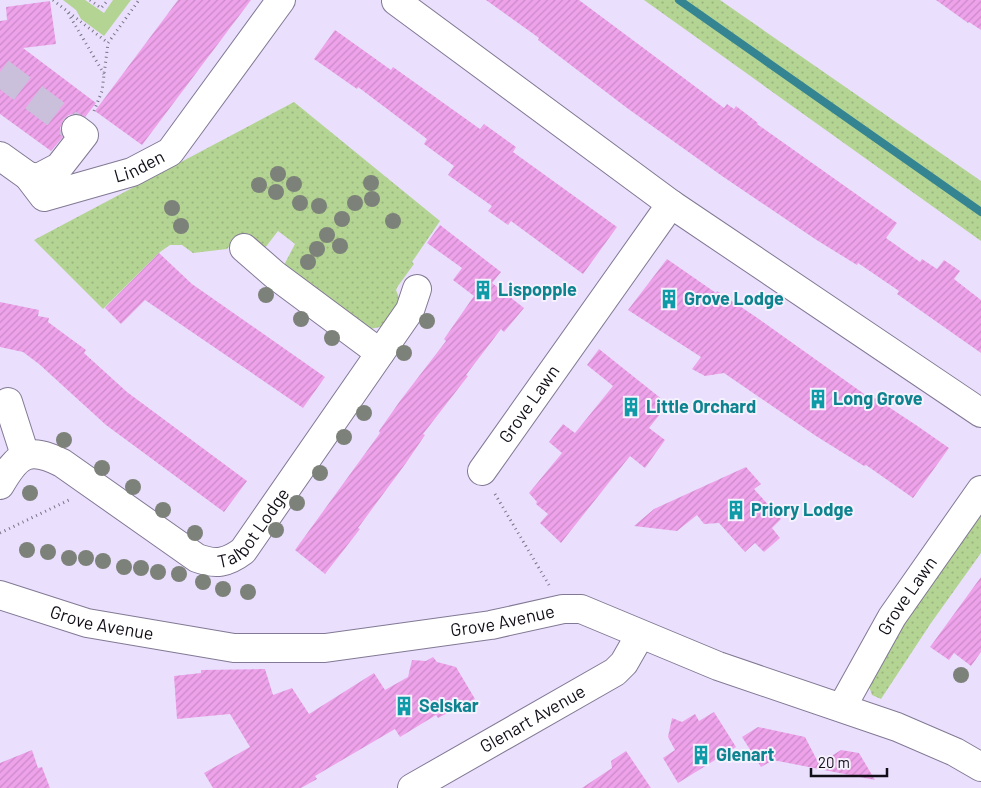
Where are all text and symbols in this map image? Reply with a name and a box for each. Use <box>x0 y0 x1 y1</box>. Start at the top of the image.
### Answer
street label: Linden <box>111 145 168 187</box>
place label: Lispopple <box>498 278 577 300</box>
building icon: Lispopple <box>472 279 494 301</box>
place label: Grove Lodge <box>684 287 784 309</box>
building icon: Grove Lodge <box>658 288 680 310</box>
street label: Grove Lawn <box>493 360 564 447</box>
place label: Long Grove <box>833 387 923 409</box>
building icon: Long Grove <box>807 388 829 410</box>
place label: Little Orchard <box>646 395 756 417</box>
building icon: Little Orchard <box>620 396 642 418</box>
street label: Talbot Lodge <box>215 483 293 572</box>
place label: Priory Lodge <box>751 498 854 520</box>
building icon: Priory Lodge <box>725 499 747 521</box>
street label: Grove Lawn <box>872 552 941 639</box>
street label: Grove Avenue <box>449 599 556 641</box>
street label: Grove Avenue <box>48 600 156 644</box>
street label: Glenart Avenue <box>476 679 589 757</box>
place label: Selskar <box>419 694 479 716</box>
building icon: Selskar <box>393 695 415 717</box>
place label: Glenart <box>716 743 775 765</box>
building icon: Glenart <box>690 744 712 766</box>
scale bar <box>811 746 887 778</box>
text: 20 m <box>818 753 850 771</box>

